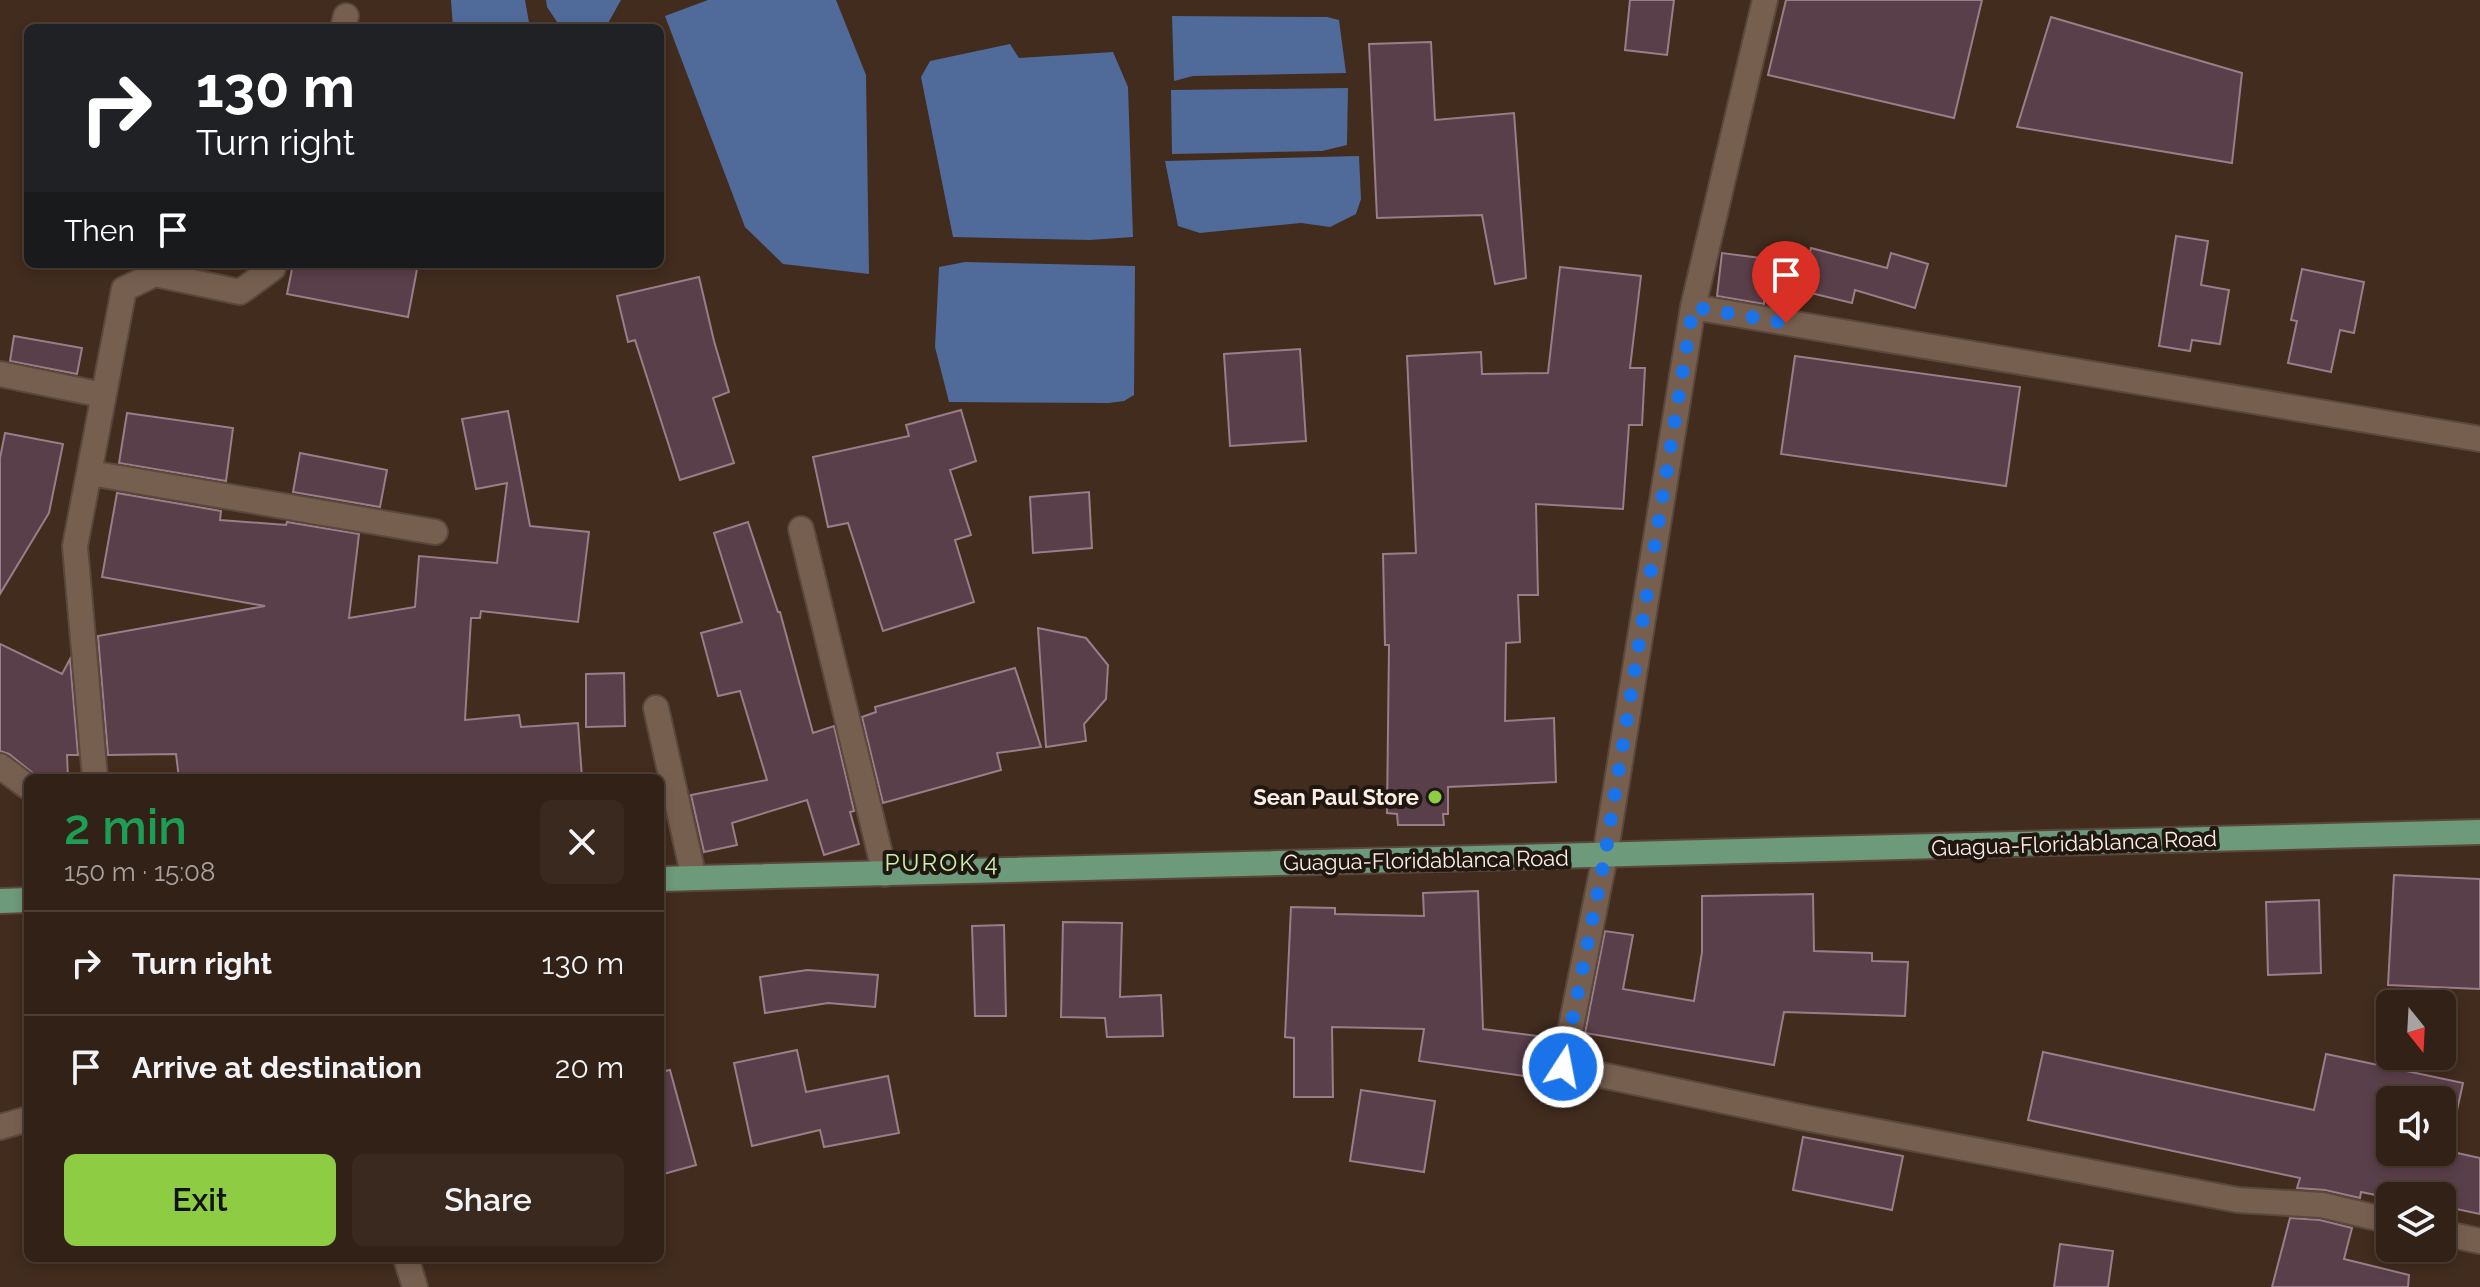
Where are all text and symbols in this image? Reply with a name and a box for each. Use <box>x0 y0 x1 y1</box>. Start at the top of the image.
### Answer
text: 130 m <box>196 54 355 120</box>
icon: right <box>64 56 168 160</box>
text: Turn right <box>196 121 355 163</box>
icon: arrive <box>151 208 195 252</box>
text: Then <box>64 213 135 248</box>
pin <box>1752 241 1820 323</box>
icon: arrive <box>1764 253 1808 297</box>
place label: Sean Paul Store <box>1253 784 1419 810</box>
marker: Sean Paul Store <box>1426 788 1444 806</box>
text: 2 min <box>64 799 187 855</box>
button: close <box>540 800 624 884</box>
street label: Guagua-Floridablanca Road <box>1931 825 2217 861</box>
street label: Guagua-Floridablanca Road <box>1283 845 1569 875</box>
district label: PUROK 4 <box>884 848 1000 877</box>
text: 150 m · 15:08 <box>64 857 215 887</box>
icon: right <box>64 941 108 985</box>
text: Turn right <box>132 946 272 981</box>
text: 130 m <box>542 946 624 981</box>
north arrow <box>2376 990 2456 1070</box>
map controls <box>2376 990 2456 1262</box>
position arrow <box>1521 1025 1605 1109</box>
icon: arrive <box>64 1045 108 1089</box>
text: Arrive at destination <box>132 1050 422 1085</box>
text: 20 m <box>555 1050 624 1085</box>
button: sound <box>2376 1086 2456 1166</box>
button: Exit <box>64 1154 336 1246</box>
button: Share <box>352 1154 624 1246</box>
button: layers <box>2376 1182 2456 1262</box>

